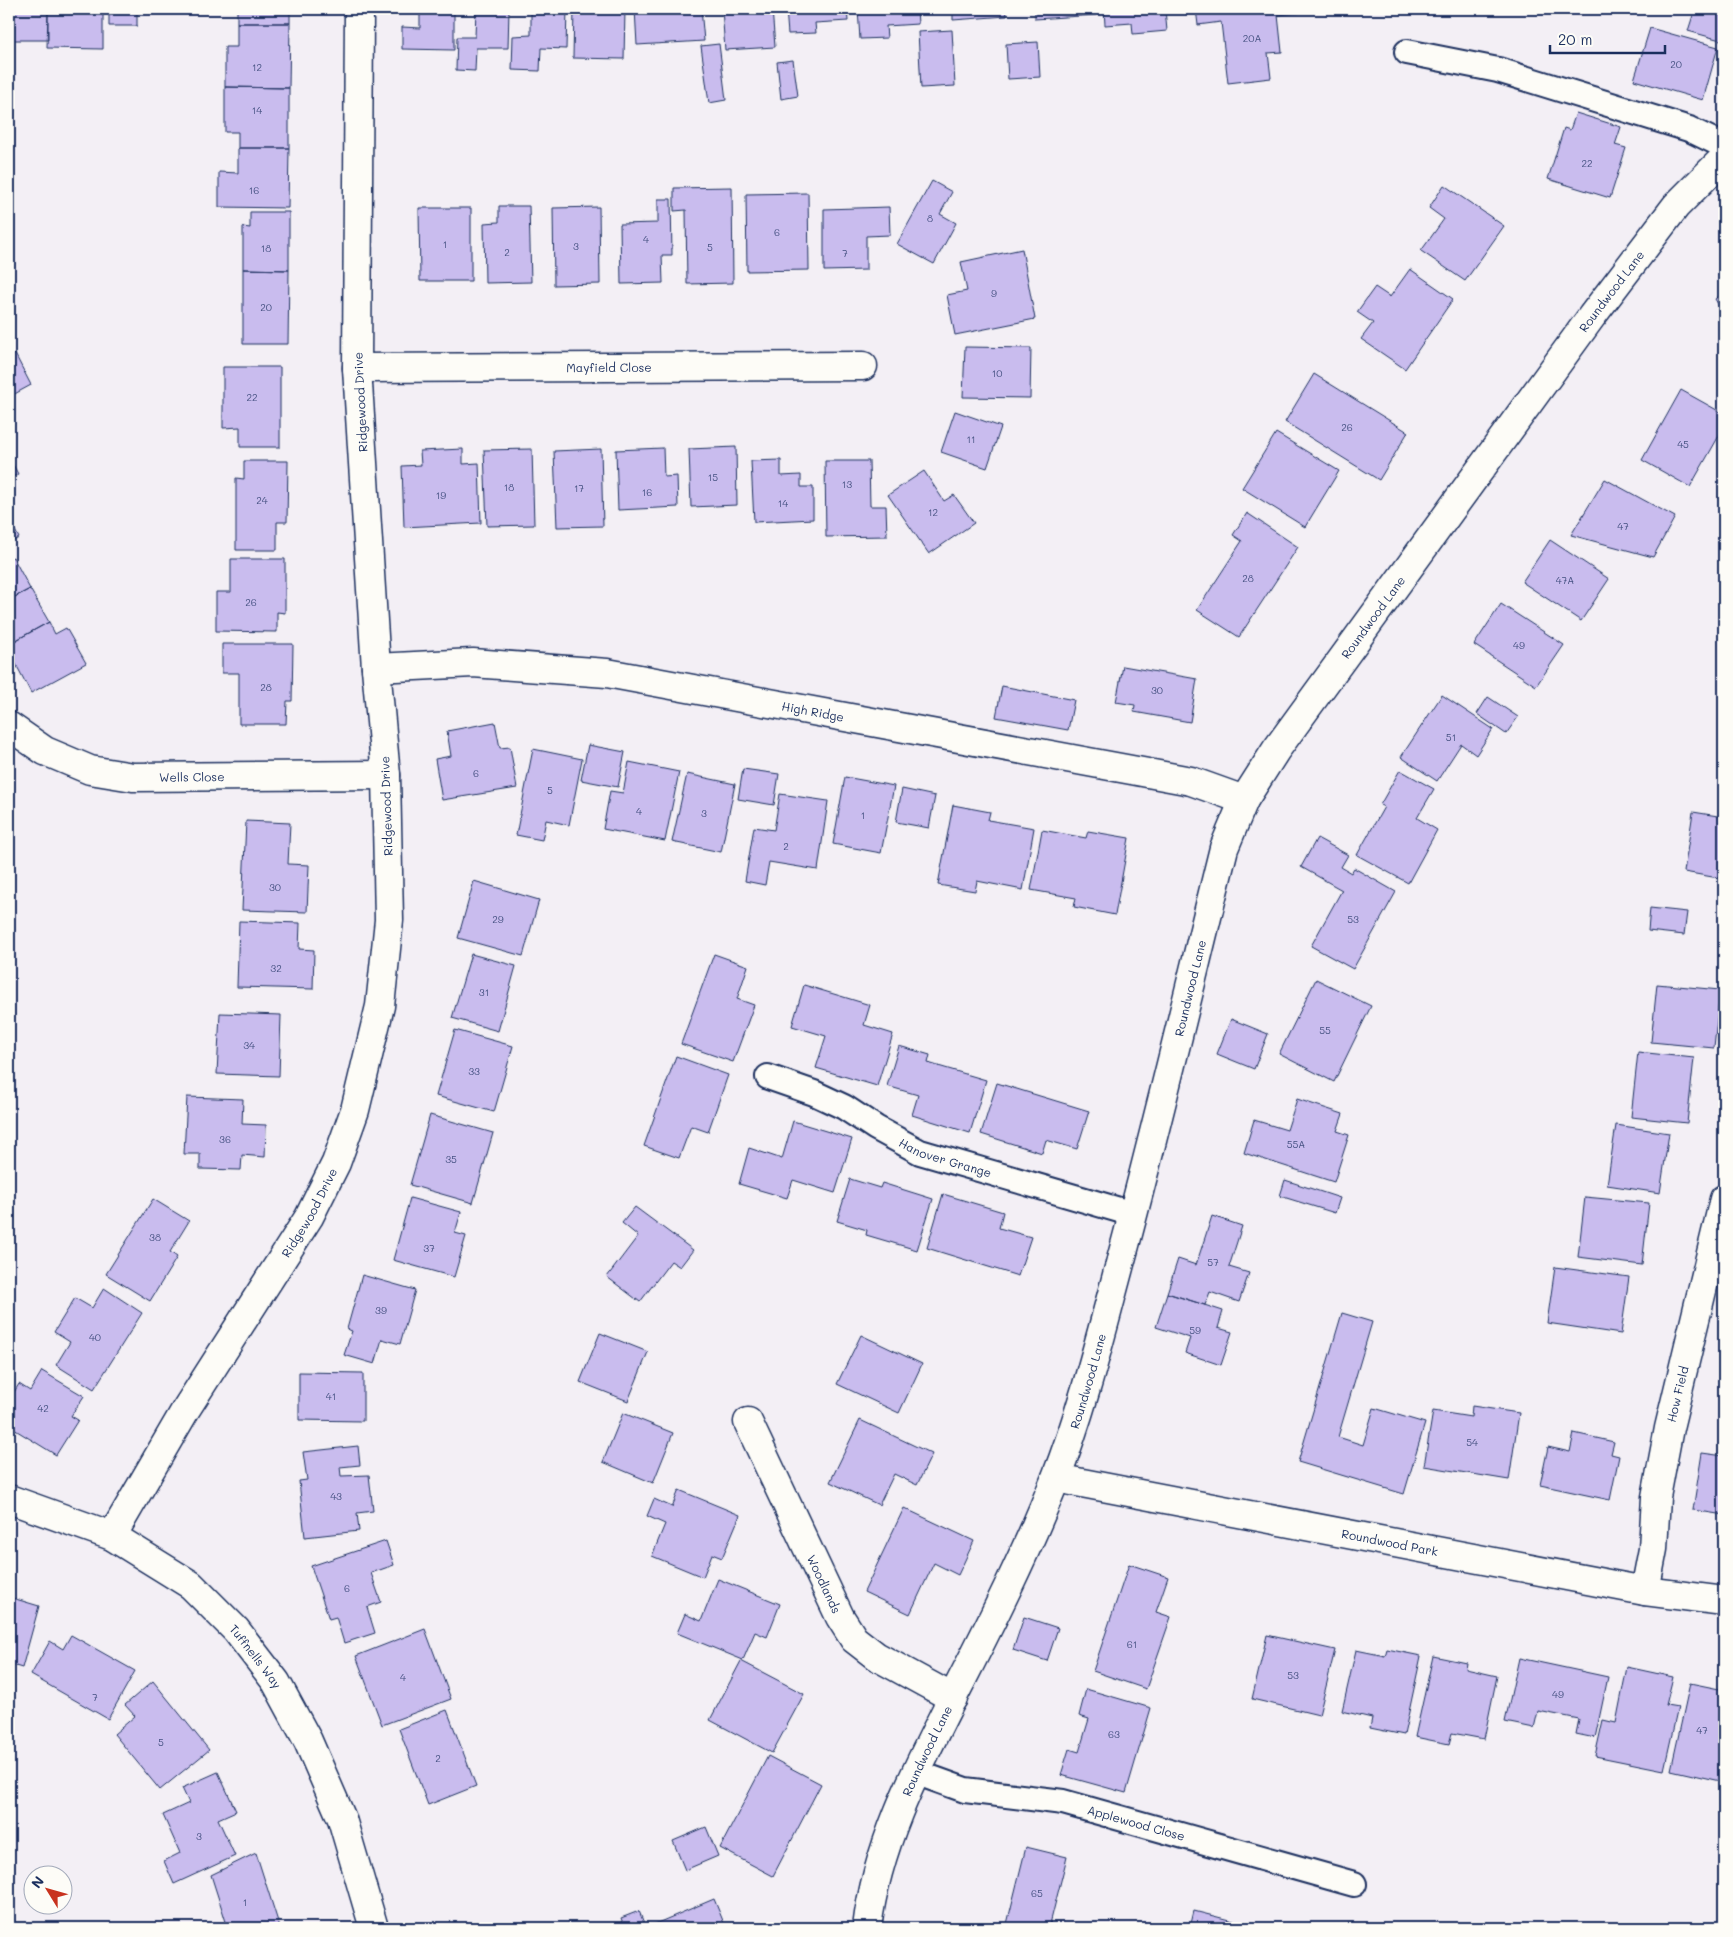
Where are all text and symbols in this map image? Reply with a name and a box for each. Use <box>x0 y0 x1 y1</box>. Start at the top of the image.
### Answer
scale bar <box>1550 22 1666 54</box>
text: 20 m <box>1558 29 1592 49</box>
house number: 20A <box>1243 31 1261 45</box>
house number: 20 <box>1670 57 1682 71</box>
house number: 12 <box>252 60 262 74</box>
house number: 14 <box>252 103 262 117</box>
house number: 22 <box>1581 156 1593 170</box>
house number: 16 <box>249 183 259 197</box>
house number: 8 <box>927 211 933 225</box>
house number: 6 <box>774 225 780 239</box>
house number: 4 <box>643 232 649 246</box>
house number: 1 <box>443 237 447 251</box>
house number: 3 <box>573 239 579 253</box>
house number: 5 <box>707 240 713 254</box>
house number: 18 <box>261 241 271 255</box>
house number: 2 <box>504 245 510 259</box>
house number: 7 <box>842 246 848 260</box>
street label: Roundwood Lane <box>1575 247 1647 335</box>
house number: 9 <box>991 286 997 300</box>
house number: 20 <box>260 300 272 314</box>
street label: Ridgewood Drive <box>349 352 371 452</box>
street label: Mayfield Close <box>566 359 652 375</box>
house number: 10 <box>992 366 1002 380</box>
house number: 22 <box>246 390 258 404</box>
house number: 26 <box>1341 420 1353 434</box>
house number: 11 <box>967 432 975 446</box>
house number: 45 <box>1677 437 1689 451</box>
house number: 15 <box>708 470 718 484</box>
house number: 13 <box>842 477 852 491</box>
house number: 18 <box>504 480 514 494</box>
house number: 17 <box>574 481 584 495</box>
house number: 16 <box>642 485 652 499</box>
house number: 19 <box>436 488 446 502</box>
house number: 24 <box>256 493 268 507</box>
house number: 14 <box>778 496 788 510</box>
house number: 12 <box>928 505 938 519</box>
house number: 47 <box>1617 519 1629 533</box>
house number: 28 <box>1242 571 1254 585</box>
street label: Roundwood Lane <box>1337 573 1408 662</box>
house number: 47A <box>1556 573 1574 587</box>
house number: 26 <box>245 595 257 609</box>
house number: 49 <box>1513 638 1525 652</box>
house number: 28 <box>260 680 272 694</box>
house number: 30 <box>1151 683 1163 697</box>
street label: High Ridge <box>780 697 846 725</box>
house number: 51 <box>1446 730 1456 744</box>
street label: Ridgewood Drive <box>376 756 396 856</box>
house number: 6 <box>473 766 479 780</box>
street label: Wells Close <box>159 768 225 785</box>
house number: 5 <box>547 783 553 797</box>
house number: 4 <box>636 804 642 818</box>
house number: 3 <box>701 806 707 820</box>
house number: 1 <box>861 808 865 822</box>
house number: 2 <box>783 839 789 853</box>
house number: 30 <box>269 880 281 894</box>
house number: 29 <box>492 912 504 926</box>
house number: 53 <box>1347 912 1359 926</box>
street label: Roundwood Lane <box>1170 938 1209 1038</box>
house number: 32 <box>270 961 282 975</box>
house number: 31 <box>479 985 489 999</box>
house number: 55 <box>1319 1023 1331 1037</box>
house number: 34 <box>243 1038 255 1052</box>
house number: 33 <box>468 1064 480 1078</box>
house number: 36 <box>219 1132 231 1146</box>
street label: Hanover Grange <box>896 1134 994 1180</box>
house number: 55A <box>1287 1137 1305 1151</box>
house number: 35 <box>445 1152 457 1166</box>
street label: Ridgewood Drive <box>277 1165 340 1260</box>
house number: 38 <box>149 1230 161 1244</box>
house number: 37 <box>423 1241 435 1255</box>
house number: 57 <box>1207 1255 1219 1269</box>
house number: 39 <box>375 1303 387 1317</box>
house number: 59 <box>1189 1323 1201 1337</box>
house number: 40 <box>89 1330 101 1344</box>
street label: Roundwood Lane <box>1066 1332 1109 1431</box>
street label: How Field <box>1663 1364 1692 1424</box>
house number: 41 <box>326 1389 336 1403</box>
house number: 42 <box>37 1401 49 1415</box>
house number: 54 <box>1466 1435 1478 1449</box>
house number: 43 <box>330 1489 342 1503</box>
street label: Roundwood Park <box>1340 1525 1440 1559</box>
street label: Woodlands <box>804 1552 845 1616</box>
house number: 6 <box>344 1581 350 1595</box>
street label: Tuffnells Way <box>227 1621 286 1691</box>
house number: 61 <box>1127 1637 1137 1651</box>
house number: 53 <box>1287 1668 1299 1682</box>
house number: 4 <box>400 1670 406 1684</box>
house number: 49 <box>1552 1687 1564 1701</box>
house number: 7 <box>92 1690 98 1704</box>
street label: Roundwood Lane <box>898 1703 955 1798</box>
house number: 47 <box>1696 1723 1708 1737</box>
house number: 63 <box>1108 1727 1120 1741</box>
house number: 5 <box>158 1735 164 1749</box>
house number: 2 <box>435 1751 441 1765</box>
street label: Applewood Close <box>1086 1801 1187 1844</box>
house number: 3 <box>196 1829 202 1843</box>
north arrow <box>22 1864 72 1914</box>
text: N <box>26 1872 48 1892</box>
house number: 65 <box>1031 1886 1043 1900</box>
house number: 1 <box>243 1895 247 1909</box>

